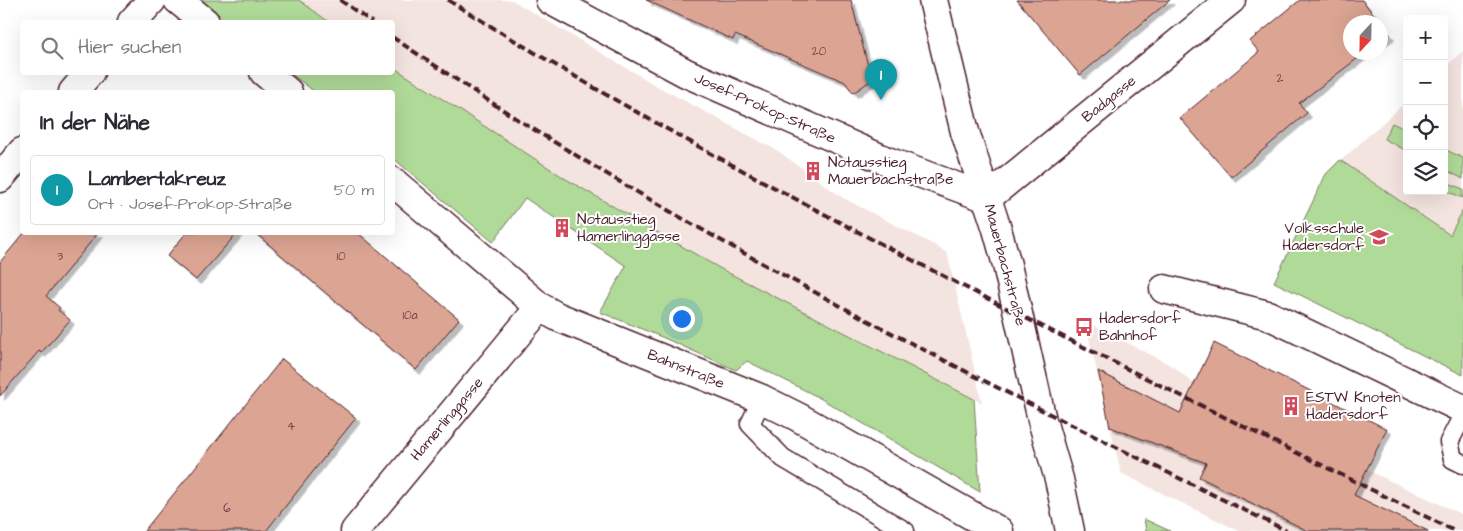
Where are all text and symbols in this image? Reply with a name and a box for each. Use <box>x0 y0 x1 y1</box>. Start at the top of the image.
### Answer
north arrow <box>1343 15 1388 60</box>
map controls <box>1403 15 1448 195</box>
button: + <box>1403 15 1448 60</box>
search box <box>20 20 395 75</box>
icon: search <box>38 34 66 62</box>
text: Hier suchen <box>78 34 181 61</box>
house number: 20 <box>812 43 827 60</box>
pin: 1 <box>865 59 897 100</box>
button: − <box>1403 60 1448 105</box>
street label: Josef-Prokop-Straße <box>691 67 839 149</box>
house number: 2 <box>1277 70 1284 87</box>
street label: Badgasse <box>1077 71 1141 128</box>
button: locate <box>1403 105 1448 150</box>
text: In der Nähe <box>40 108 150 137</box>
button: layers <box>1403 150 1448 195</box>
place label: Notausstieg Mauerbachstraße <box>828 152 953 190</box>
building icon: Notausstieg Mauerbachstraße <box>802 160 824 182</box>
text: Lambertakreuz <box>88 166 226 193</box>
text: 1 <box>56 179 58 201</box>
text: 50 m <box>334 179 374 201</box>
text: Ort · Josef-Prokop-Straße <box>88 193 292 215</box>
street label: Mauerbachstraße <box>979 202 1031 328</box>
place label: Notausstieg Hamerlinggasse <box>577 209 680 248</box>
building icon: Notausstieg Hamerlinggasse <box>551 217 573 239</box>
place label: Volksschule Hadersdorf <box>1282 218 1364 256</box>
school or university icon: Volksschule Hadersdorf <box>1368 226 1390 248</box>
house number: 3 <box>57 248 63 265</box>
house number: 10 <box>336 248 346 265</box>
your location <box>669 306 695 332</box>
house number: 10a <box>402 307 418 324</box>
place label: Hadersdorf Bahnhof <box>1099 308 1181 346</box>
bus stop icon: Hadersdorf Bahnhof <box>1073 316 1095 338</box>
street label: Bahnstraße <box>644 344 728 394</box>
street label: Hamerlinggasse <box>406 373 489 466</box>
place label: ESTW Knoten Hadersdorf <box>1306 387 1401 425</box>
building icon: ESTW Knoten Hadersdorf <box>1280 395 1302 417</box>
house number: 4 <box>287 418 295 435</box>
house number: 6 <box>223 500 231 517</box>

